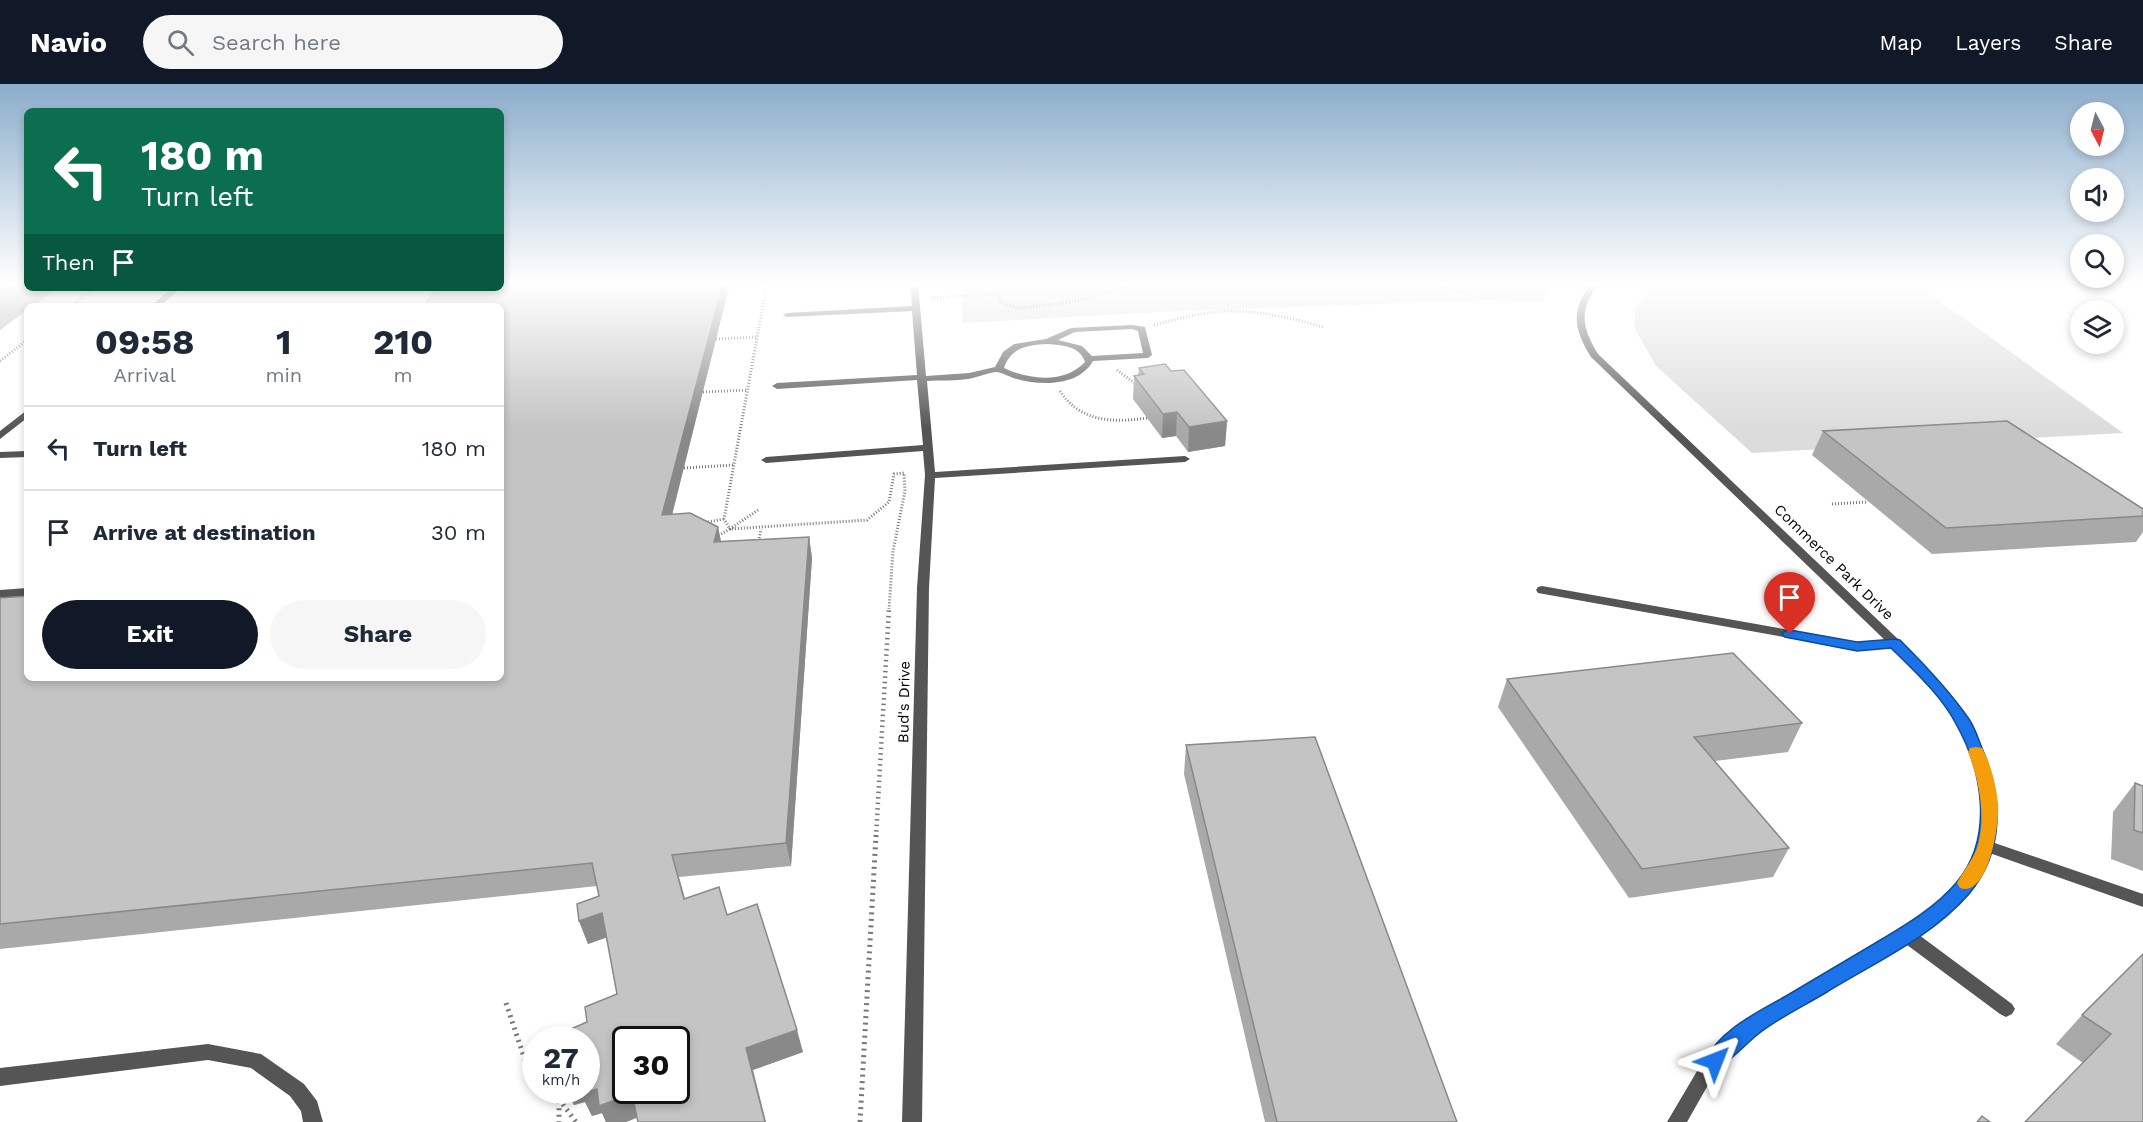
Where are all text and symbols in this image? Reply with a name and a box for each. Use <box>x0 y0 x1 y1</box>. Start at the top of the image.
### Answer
search box <box>143 15 563 69</box>
text: Navio <box>30 26 107 59</box>
icon: search <box>164 26 197 59</box>
text: Search here <box>212 30 341 55</box>
text: Map <box>1879 30 1922 55</box>
text: Layers <box>1955 30 2021 55</box>
text: Share <box>2054 30 2113 55</box>
north arrow <box>2070 102 2124 156</box>
map controls <box>2070 102 2124 354</box>
text: 180 m <box>141 131 264 180</box>
icon: left <box>42 132 120 210</box>
button: sound <box>2070 168 2124 222</box>
text: Turn left <box>141 181 253 213</box>
button: search <box>2070 234 2124 288</box>
icon: arrive <box>107 246 140 279</box>
text: Then <box>42 250 95 275</box>
button: layers <box>2070 300 2124 354</box>
text: 09:58 <box>95 321 195 363</box>
text: 1 <box>276 321 292 363</box>
text: 210 <box>373 321 433 363</box>
text: Arrival <box>114 363 176 387</box>
text: min <box>265 363 302 387</box>
text: m <box>394 363 413 387</box>
icon: left <box>42 432 75 465</box>
text: Turn left <box>93 436 187 461</box>
text: 180 m <box>422 436 486 461</box>
street label: Commerce Park Drive <box>1771 500 1897 624</box>
icon: arrive <box>42 516 75 549</box>
text: Arrive at destination <box>93 520 316 545</box>
text: 30 m <box>431 520 486 545</box>
pin <box>1764 572 1815 634</box>
icon: arrive <box>1773 581 1806 614</box>
button: Exit <box>42 600 258 669</box>
button: Share <box>270 600 486 669</box>
street label: Bud's Drive <box>894 661 914 743</box>
speed limit sign: 30 <box>612 1026 690 1104</box>
position arrow <box>1683 1029 1747 1093</box>
text: 27 <box>543 1040 579 1075</box>
text: km/h <box>542 1071 580 1089</box>

